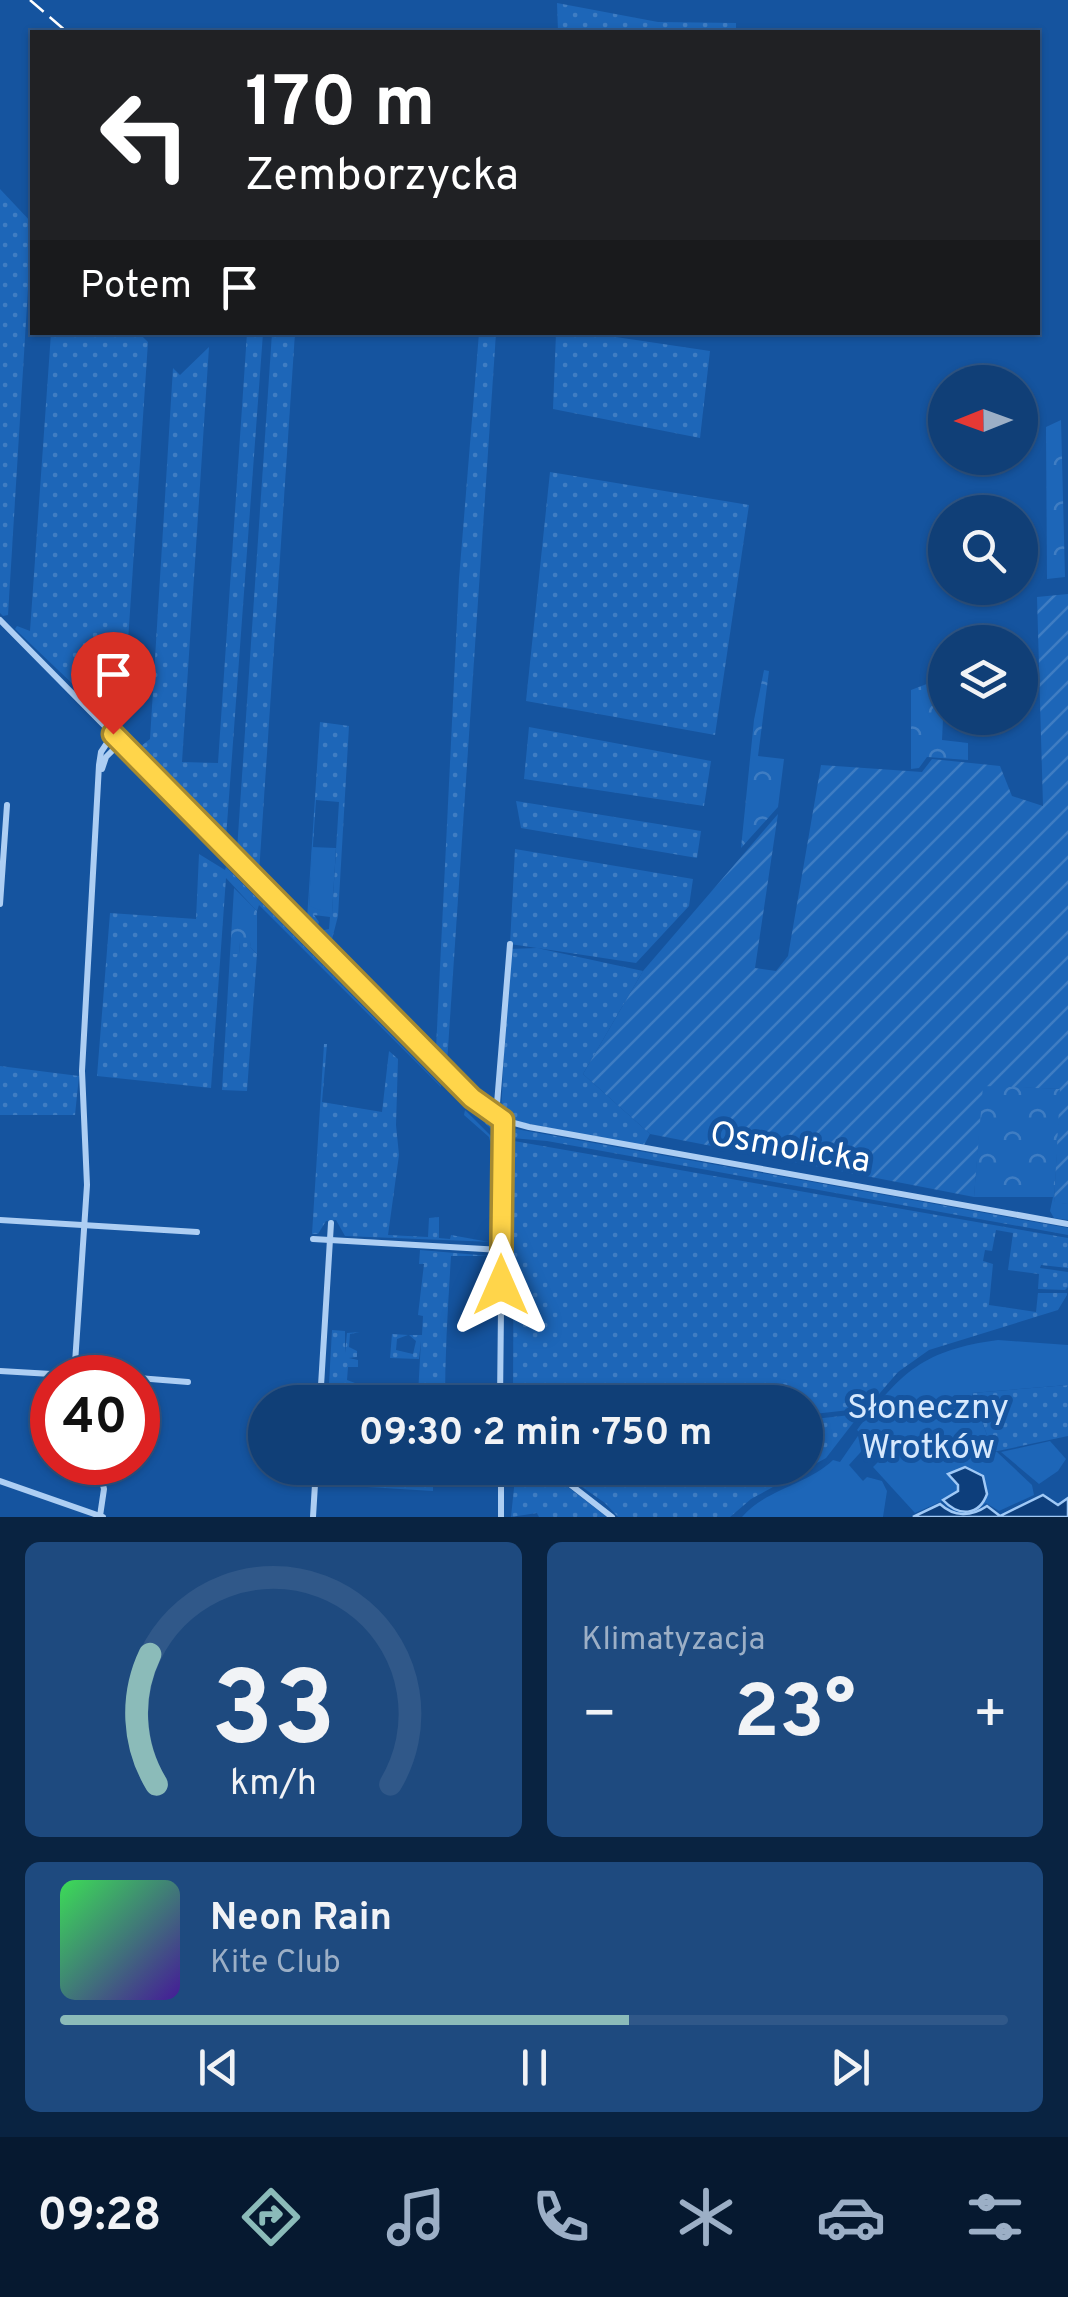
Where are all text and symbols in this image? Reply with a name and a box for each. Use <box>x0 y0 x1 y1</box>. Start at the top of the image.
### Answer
text: 170 m <box>245 62 435 151</box>
icon: left <box>80 70 210 200</box>
text: Zemborzycka <box>245 149 519 206</box>
icon: arrive <box>212 260 267 315</box>
text: Potem <box>80 263 192 312</box>
north arrow <box>928 365 1038 475</box>
map controls <box>928 365 1038 735</box>
button: search <box>928 495 1038 605</box>
button: layers <box>928 625 1038 735</box>
pin <box>71 632 156 735</box>
icon: arrive <box>86 647 141 702</box>
street label: Osmolicka <box>706 1113 874 1185</box>
position arrow <box>449 1233 553 1337</box>
speed limit sign: 40 <box>30 1355 160 1485</box>
park label: Słoneczny Wrotków <box>847 1387 1009 1471</box>
text: 09:30 · 2 min · 750 m <box>359 1410 712 1459</box>
text: Klimatyzacja <box>582 1621 765 1661</box>
text: 33 <box>211 1650 336 1782</box>
text: 23° <box>734 1669 856 1764</box>
text: − <box>582 1682 617 1752</box>
text: + <box>973 1682 1008 1752</box>
text: km/h <box>230 1762 317 1808</box>
text: Neon Rain <box>210 1895 392 1944</box>
text: Kite Club <box>210 1944 341 1984</box>
icon: previous <box>191 2040 246 2095</box>
icon: pause <box>507 2040 562 2095</box>
icon: next <box>823 2040 878 2095</box>
icon: directions <box>236 2182 306 2252</box>
icon: music <box>381 2182 451 2252</box>
icon: phone <box>526 2182 596 2252</box>
icon: climate <box>671 2182 741 2252</box>
icon: car <box>816 2182 886 2252</box>
icon: filters <box>960 2182 1030 2252</box>
text: 09:28 <box>37 2189 161 2246</box>

